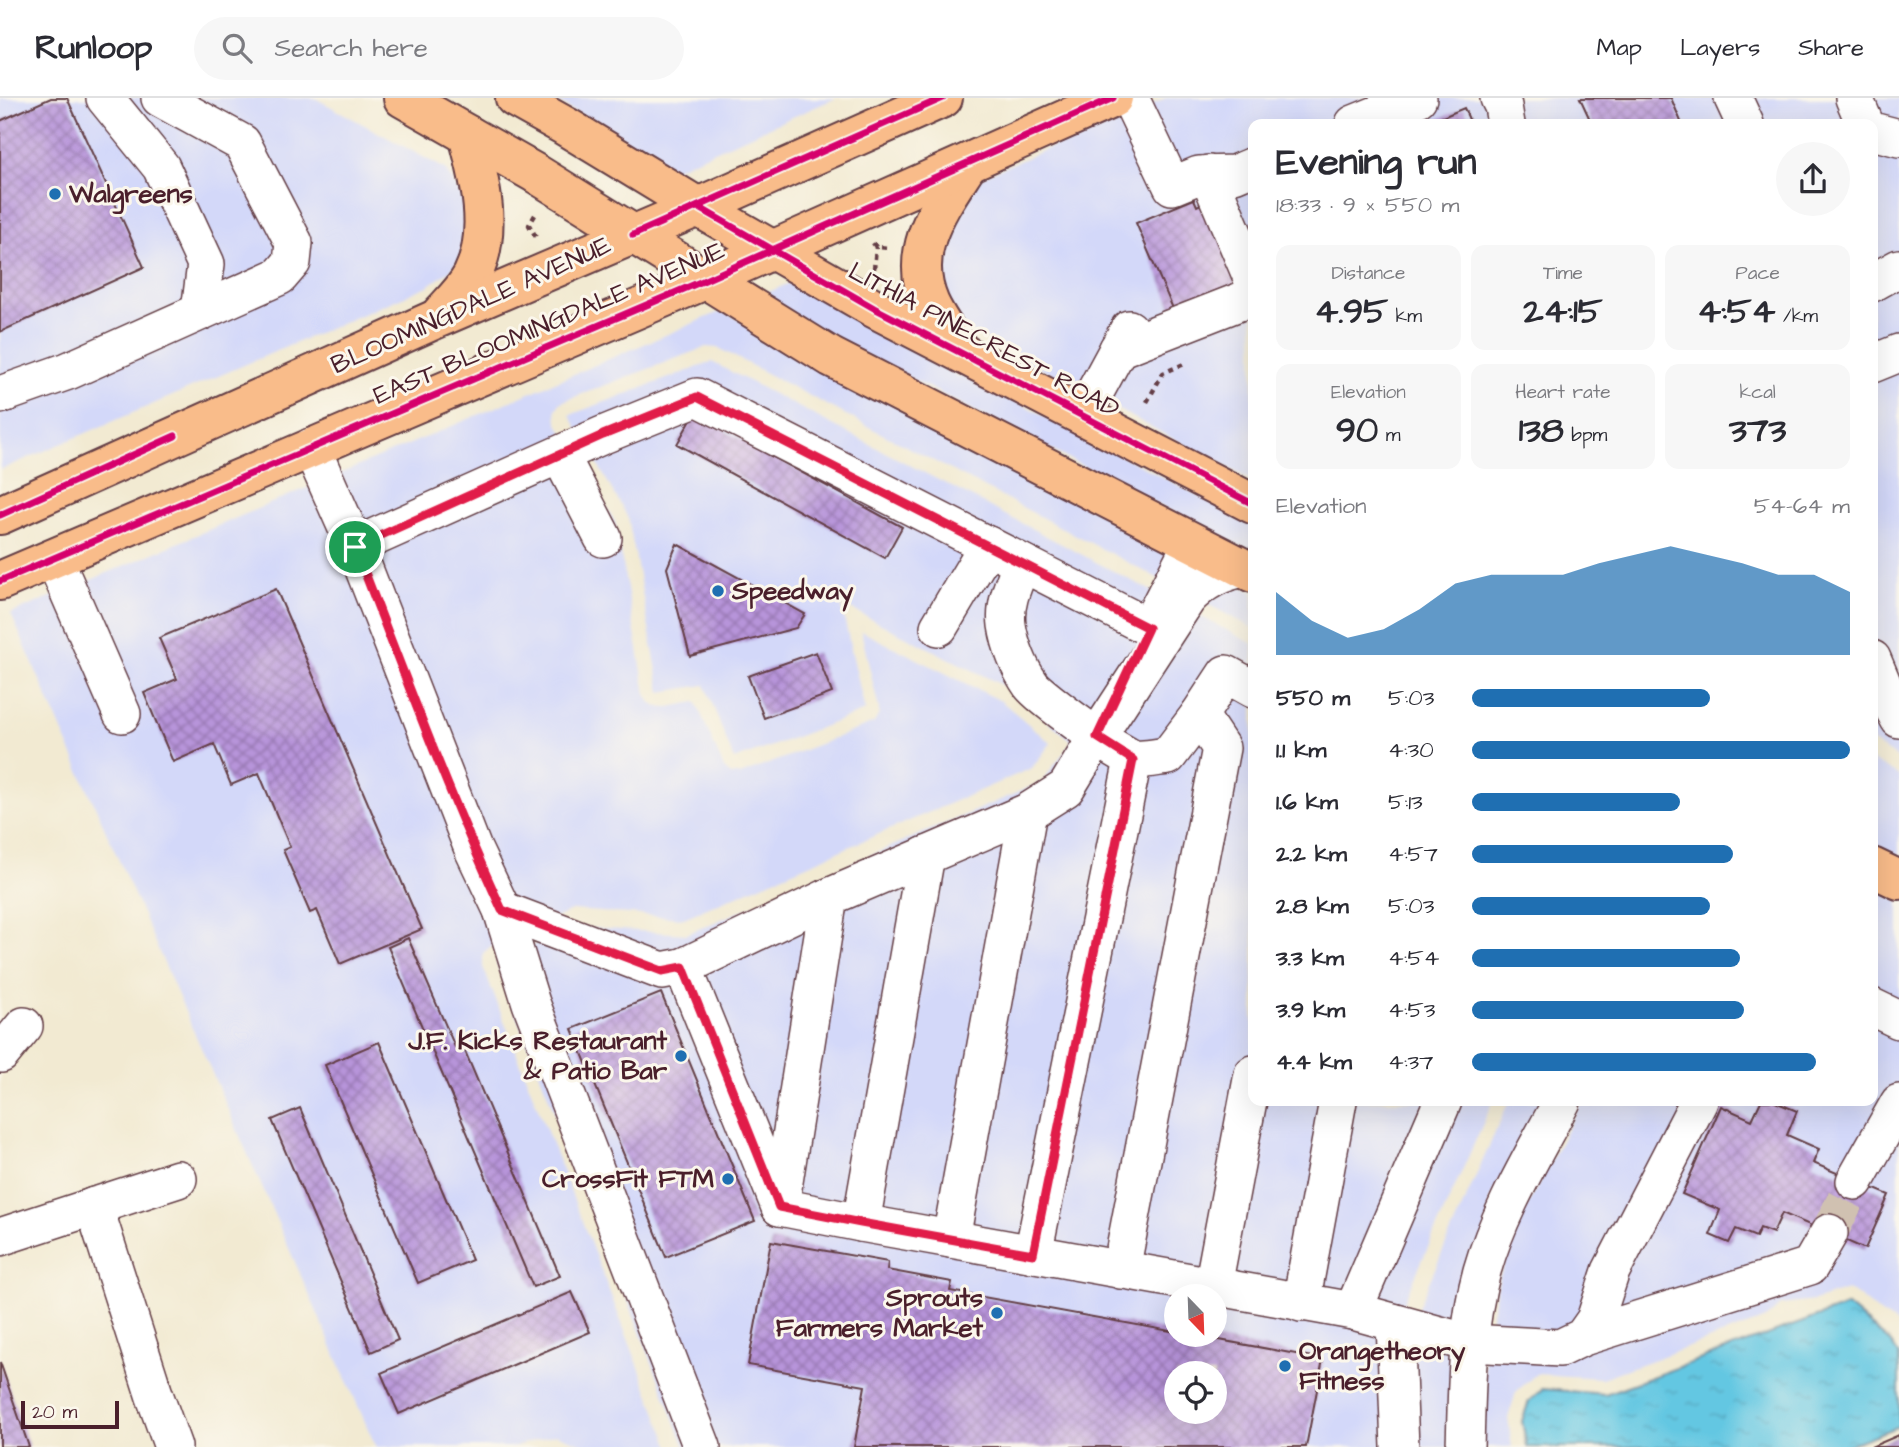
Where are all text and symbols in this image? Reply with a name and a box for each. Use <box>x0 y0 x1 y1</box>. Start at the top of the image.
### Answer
search box <box>194 17 684 80</box>
text: Runloop <box>35 25 152 71</box>
icon: search <box>218 29 256 67</box>
text: Search here <box>274 30 428 66</box>
text: Map <box>1597 31 1642 65</box>
text: Layers <box>1680 31 1760 65</box>
text: Share <box>1798 31 1864 65</box>
text: Evening run <box>1276 137 1477 189</box>
button: share <box>1776 142 1850 216</box>
place label: Walgreens <box>68 176 193 215</box>
marker: Walgreens <box>47 186 63 202</box>
text: 18:33 · 9 × 550 m <box>1276 189 1459 221</box>
street label: BLOOMINGDALE AVENUE <box>325 227 617 383</box>
street label: EAST BLOOMINGDALE AVENUE <box>368 233 730 413</box>
street label: LITHIA PINECREST ROAD <box>842 253 1126 427</box>
text: Distance <box>1331 260 1405 287</box>
text: Time <box>1543 260 1583 287</box>
text: Pace <box>1736 260 1780 287</box>
text: 4.95 <box>1315 287 1388 336</box>
text: 24:15 <box>1524 287 1602 336</box>
text: 4:54 <box>1697 287 1775 336</box>
text: km <box>1388 303 1422 330</box>
text: /km <box>1775 303 1818 330</box>
text: Elevation <box>1331 379 1406 406</box>
text: Heart rate <box>1515 379 1611 406</box>
text: kcal <box>1739 379 1776 406</box>
text: 90 <box>1336 406 1378 455</box>
text: 138 <box>1519 406 1564 455</box>
text: 373 <box>1729 406 1786 455</box>
text: m <box>1378 422 1401 449</box>
text: bpm <box>1564 422 1607 449</box>
text: Elevation <box>1276 490 1367 522</box>
text: 54–64 m <box>1754 490 1850 522</box>
pin <box>325 517 385 577</box>
icon: arrive <box>336 528 374 566</box>
place label: Speedway <box>731 573 854 612</box>
marker: Speedway <box>710 583 726 599</box>
text: 550 m <box>1276 682 1350 714</box>
text: 5:03 <box>1388 682 1434 714</box>
text: 1.1 km <box>1276 734 1326 766</box>
text: 4:30 <box>1388 734 1434 766</box>
text: 1.6 km <box>1276 786 1338 818</box>
text: 5:13 <box>1388 786 1423 818</box>
text: 2.2 km <box>1276 838 1347 870</box>
text: 4:57 <box>1388 838 1438 870</box>
text: 2.8 km <box>1276 890 1349 922</box>
text: 5:03 <box>1388 890 1434 922</box>
text: 3.3 km <box>1276 942 1344 974</box>
text: 4:54 <box>1388 942 1439 974</box>
text: 3.9 km <box>1276 994 1345 1026</box>
text: 4:53 <box>1388 994 1435 1026</box>
place label: J.F. Kicks Restaurant & Patio Bar <box>407 1023 668 1089</box>
text: 4.4 km <box>1276 1046 1352 1078</box>
text: 4:37 <box>1388 1046 1433 1078</box>
marker: J.F. Kicks Restaurant & Patio Bar <box>673 1048 689 1064</box>
place label: CrossFit FTM <box>542 1161 714 1197</box>
marker: CrossFit FTM <box>720 1171 736 1187</box>
place label: Sprouts Farmers Market <box>776 1280 983 1346</box>
north arrow <box>1164 1284 1227 1348</box>
map controls <box>1164 1284 1227 1424</box>
marker: Sprouts Farmers Market <box>989 1305 1005 1321</box>
place label: Orangetheory Fitness <box>1299 1333 1466 1399</box>
marker: Orangetheory Fitness <box>1277 1358 1293 1374</box>
button: locate <box>1164 1361 1227 1424</box>
scale bar <box>21 1398 119 1430</box>
text: 20 m <box>32 1399 77 1426</box>

